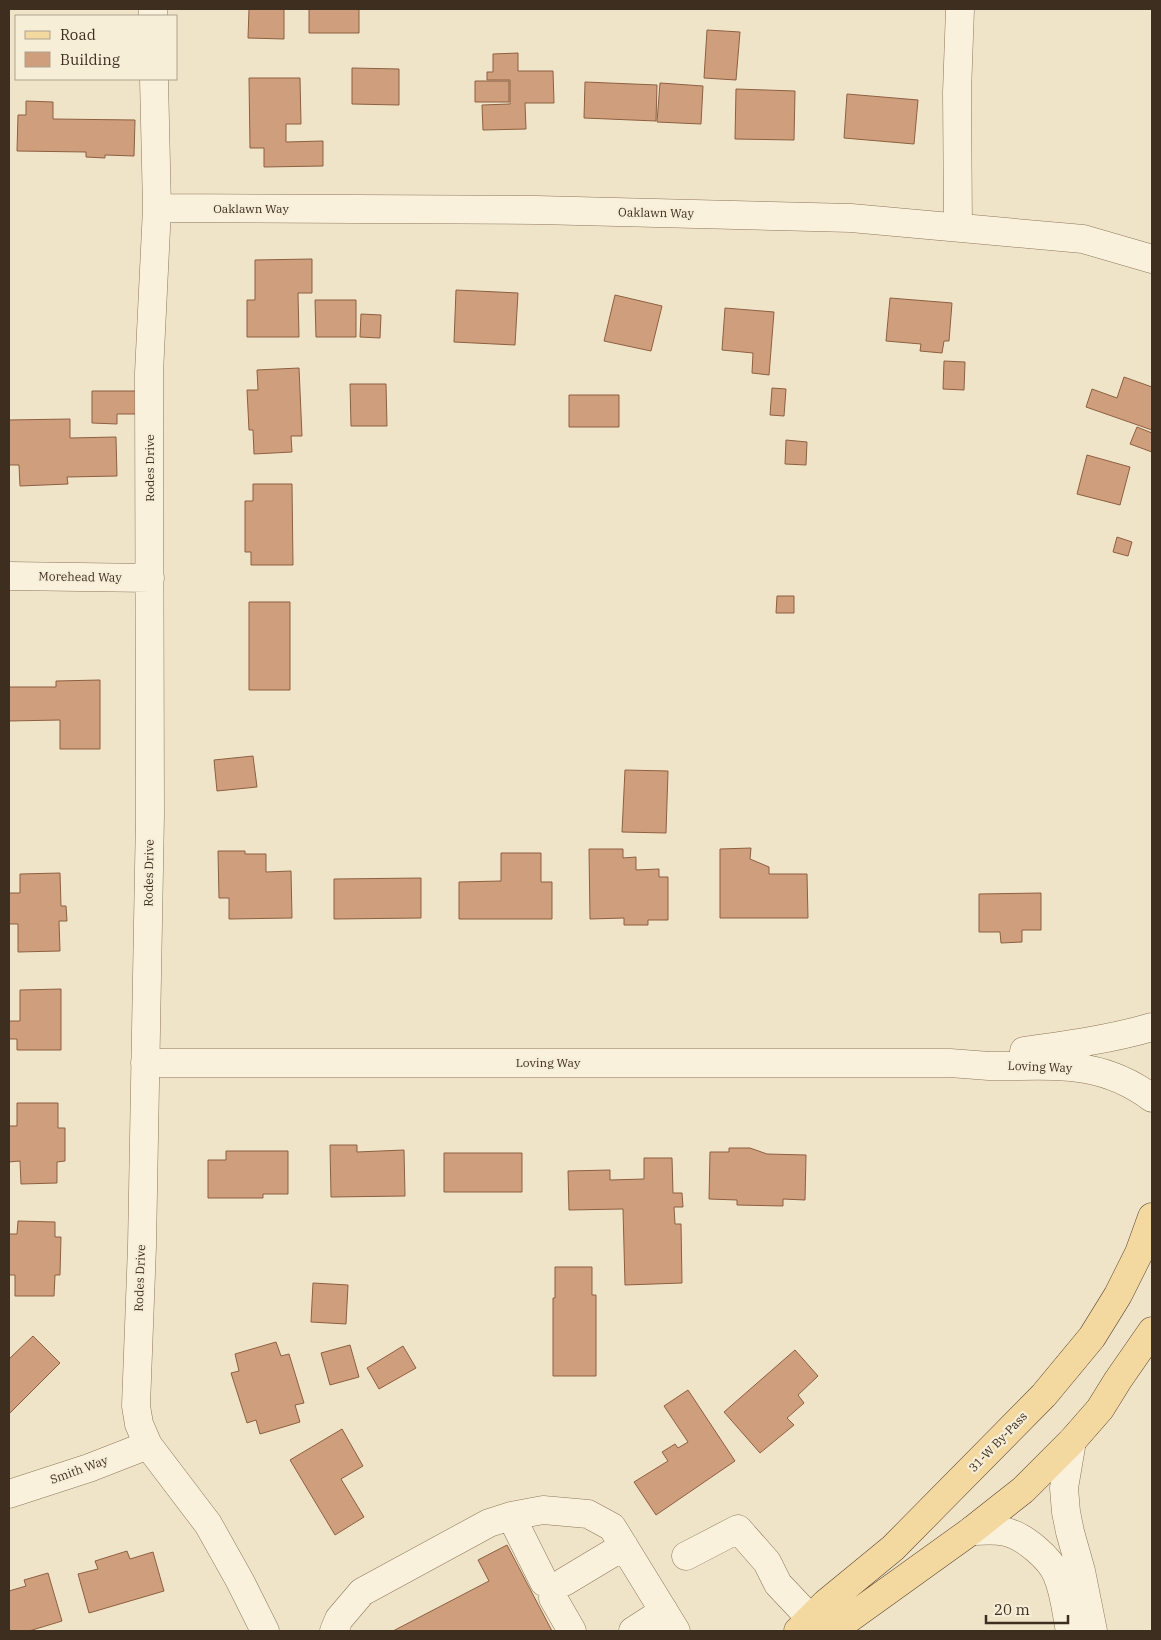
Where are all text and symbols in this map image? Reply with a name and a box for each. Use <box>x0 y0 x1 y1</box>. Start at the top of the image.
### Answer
legend <box>15 15 178 80</box>
text: Road <box>60 25 96 44</box>
text: Building <box>60 50 120 69</box>
street label: Oaklawn Way <box>213 201 289 216</box>
street label: Oaklawn Way <box>618 204 695 221</box>
street label: Rodes Drive <box>142 434 157 502</box>
street label: Morehead Way <box>38 568 122 585</box>
street label: Rodes Drive <box>140 839 157 907</box>
street label: Loving Way <box>516 1055 581 1070</box>
street label: Loving Way <box>1007 1058 1073 1075</box>
street label: Rodes Drive <box>131 1244 148 1312</box>
street label: 31-W By-Pass <box>965 1408 1030 1475</box>
street label: Smith Way <box>48 1452 110 1487</box>
scale bar <box>986 1592 1068 1624</box>
text: 20 m <box>994 1600 1030 1619</box>

